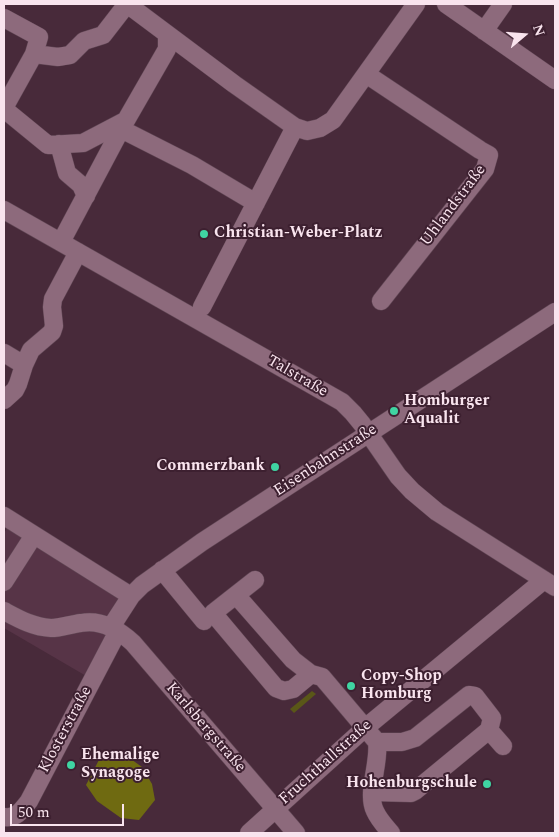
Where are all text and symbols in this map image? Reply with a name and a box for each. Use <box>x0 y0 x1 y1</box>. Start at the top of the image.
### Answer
north arrow <box>499 10 549 60</box>
text: N <box>527 22 550 39</box>
street label: Uhlandstraße <box>417 161 491 251</box>
place label: Christian-Weber-Platz <box>214 224 382 244</box>
marker: Christian-Weber-Platz <box>198 228 210 240</box>
street label: Talstraße <box>263 352 331 402</box>
place label: Homburger Aqualit <box>404 392 489 430</box>
marker: Homburger Aqualit <box>388 405 400 417</box>
street label: Eisenbahnstraße <box>271 421 381 501</box>
place label: Commerzbank <box>156 457 265 477</box>
marker: Commerzbank <box>269 461 281 473</box>
place label: Copy-Shop Homburg <box>361 667 442 705</box>
street label: Karlsbergstraße <box>161 679 249 777</box>
marker: Copy-Shop Homburg <box>345 680 357 692</box>
street label: Klosterstraße <box>35 683 97 777</box>
street label: Fruchthallstraße <box>276 716 376 810</box>
place label: Ehemalige Synagoge <box>81 746 159 784</box>
marker: Ehemalige Synagoge <box>65 759 77 771</box>
place label: Hohenburgschule <box>346 774 477 794</box>
marker: Hohenburgschule <box>481 778 493 790</box>
scale bar <box>12 794 126 826</box>
text: 50 m <box>18 801 50 824</box>

